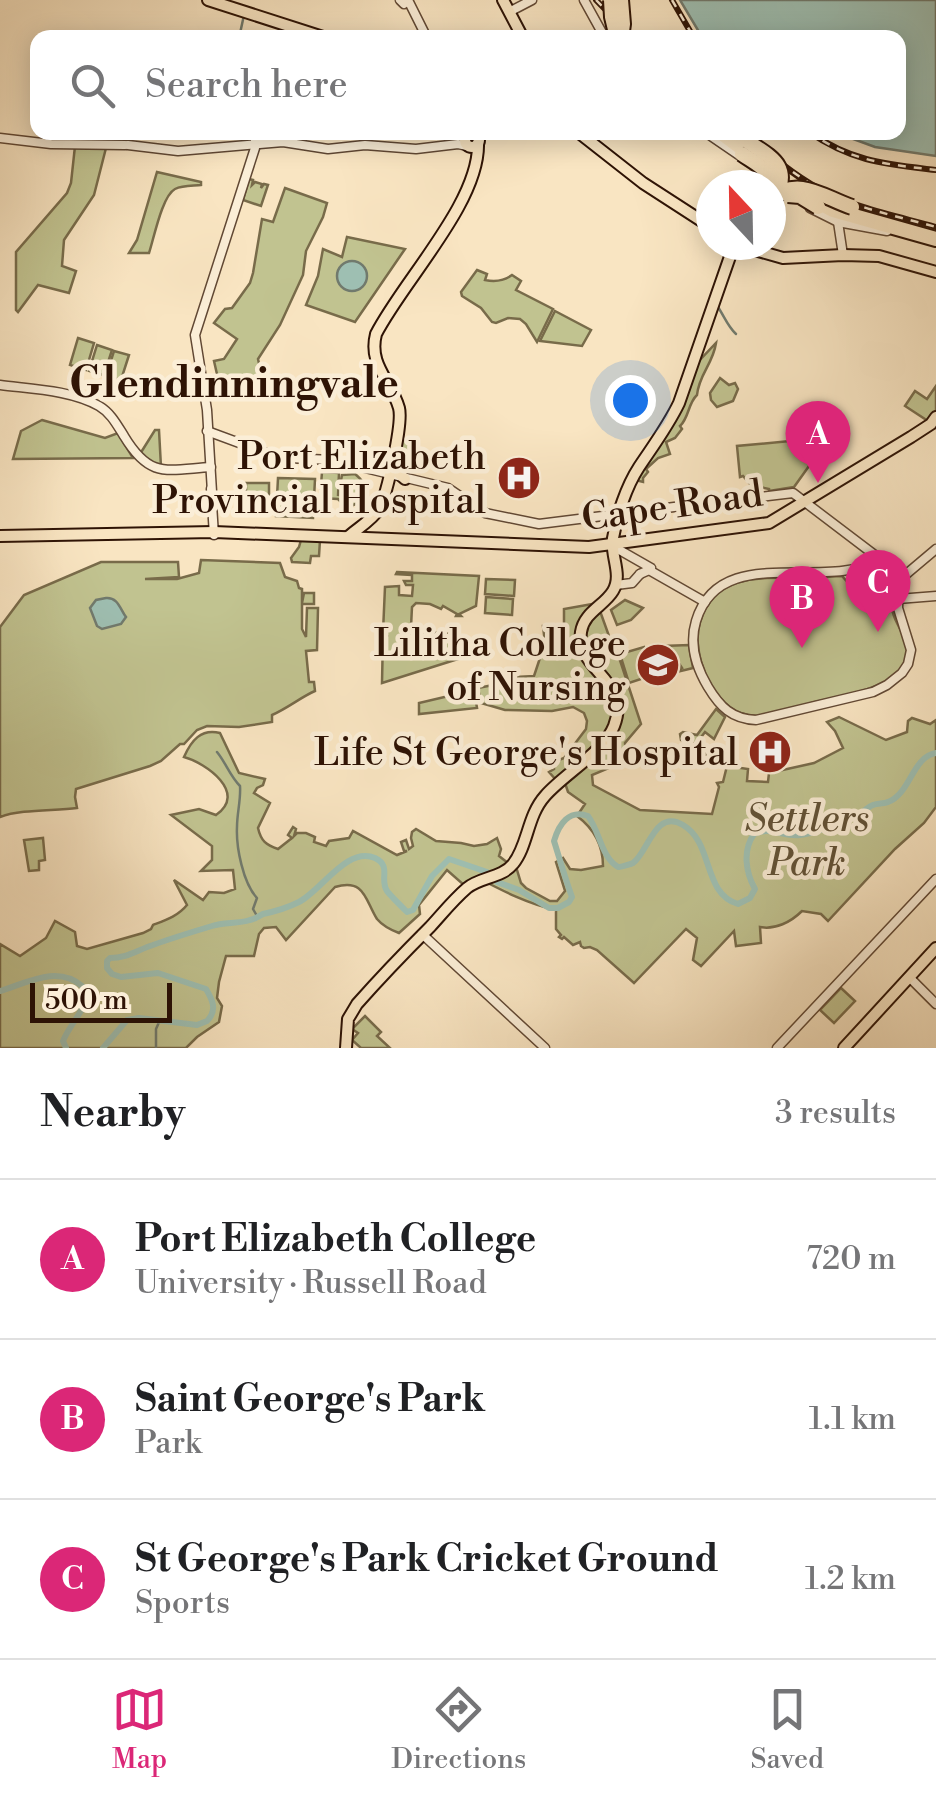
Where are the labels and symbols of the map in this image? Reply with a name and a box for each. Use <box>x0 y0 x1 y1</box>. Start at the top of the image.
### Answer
north arrow <box>696 170 786 260</box>
district label: Glendinningvale <box>69 358 399 411</box>
your location <box>605 375 656 426</box>
pin: A <box>786 400 850 483</box>
place label: Port Elizabeth Provincial Hospital <box>152 434 486 525</box>
hospital icon: Port Elizabeth Provincial Hospital <box>496 455 542 501</box>
street label: Cape Road <box>579 470 766 542</box>
pin: C <box>846 550 910 632</box>
pin: B <box>770 566 834 648</box>
place label: Lilitha College of Nursing <box>374 621 626 712</box>
school or university icon: Lilitha College of Nursing <box>635 642 681 688</box>
hospital icon: Life St George's Hospital <box>747 729 793 775</box>
place label: Life St George's Hospital <box>314 730 738 777</box>
park label: Settlers Park <box>745 796 869 887</box>
scale bar <box>30 978 172 1023</box>

